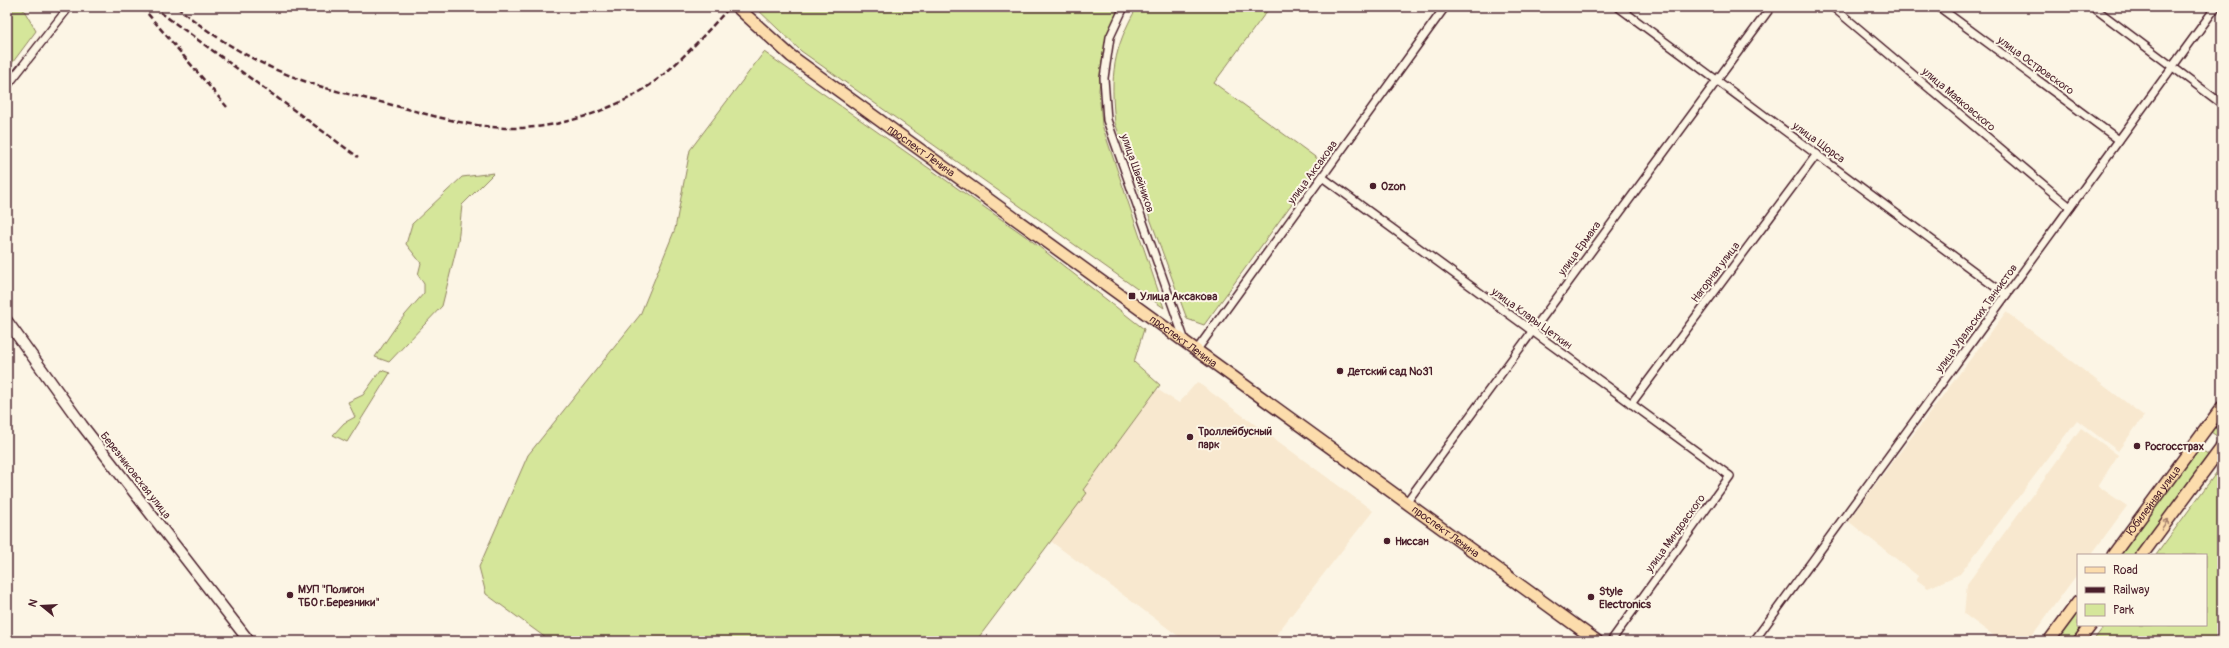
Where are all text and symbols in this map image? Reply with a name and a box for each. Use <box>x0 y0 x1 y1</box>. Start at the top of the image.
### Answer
street label: улица Островского <box>1994 33 2076 97</box>
street label: улица Маяковского <box>1919 64 1998 134</box>
street label: улица Щорса <box>1789 119 1847 166</box>
street label: проспект Ленина <box>885 122 957 180</box>
street label: улица Швейников <box>1118 131 1157 214</box>
street label: улица Аксакова <box>1284 138 1340 207</box>
place label: Ozon <box>1381 180 1406 193</box>
marker: Ozon <box>1368 181 1378 191</box>
street label: улица Ермака <box>1555 219 1603 279</box>
street label: Нагорная улица <box>1688 239 1742 305</box>
street label: улица Уральских Танкистов <box>1932 261 2020 376</box>
street label: улица Клары Цеткин <box>1488 284 1575 352</box>
place label: Улица Аксакова <box>1140 290 1217 303</box>
marker: Улица Аксакова <box>1127 291 1137 301</box>
street label: проспект Ленина <box>1147 313 1219 370</box>
place label: Детский сад №31 <box>1347 365 1433 378</box>
marker: Детский сад №31 <box>1335 366 1345 376</box>
place label: Троллейбусный парк <box>1197 425 1272 451</box>
street label: Березниковская улица <box>98 429 174 521</box>
marker: Троллейбусный парк <box>1185 432 1195 442</box>
place label: Росгосстрах <box>2145 440 2204 453</box>
marker: Росгосстрах <box>2132 441 2142 451</box>
street label: Юбилейная улица <box>2124 463 2184 538</box>
street label: улица Миндовского <box>1642 492 1708 575</box>
street label: проспект Ленина <box>1409 503 1482 560</box>
one-way arrow <box>2161 518 2170 529</box>
place label: Ниссан <box>1395 535 1429 548</box>
marker: Ниссан <box>1382 536 1392 546</box>
legend <box>2077 554 2207 626</box>
text: Road <box>2113 563 2138 578</box>
place label: МУП "Полигон ТБО г.Березники" <box>297 583 380 609</box>
text: Railway <box>2113 583 2149 598</box>
place label: Style Electronics <box>1599 585 1651 611</box>
north arrow <box>22 586 62 626</box>
marker: МУП "Полигон ТБО г.Березники" <box>285 590 295 600</box>
marker: Style Electronics <box>1586 592 1596 602</box>
text: N <box>26 597 40 609</box>
text: Park <box>2113 603 2134 618</box>

